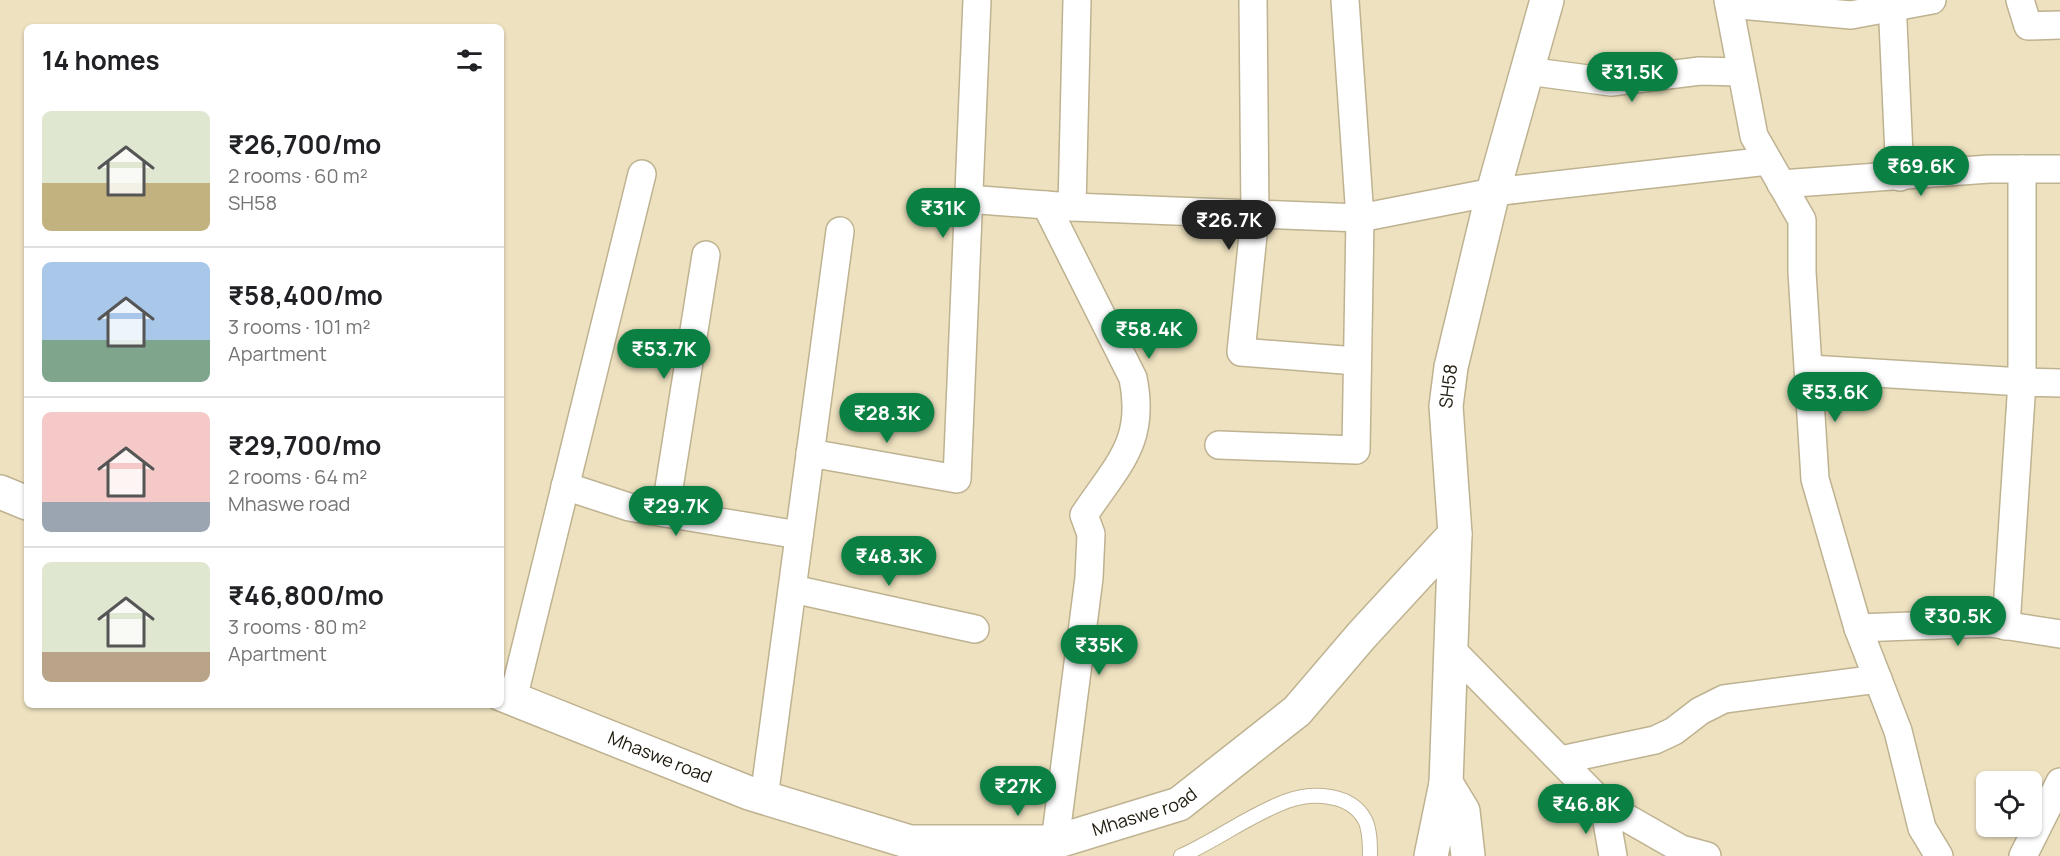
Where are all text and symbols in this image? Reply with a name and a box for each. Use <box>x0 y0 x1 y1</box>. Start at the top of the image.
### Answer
text: 14 homes <box>42 42 160 78</box>
icon: filters <box>453 44 486 77</box>
pin: ₹31.5K <box>1583 52 1681 103</box>
text: ₹31.5K <box>1601 58 1663 85</box>
text: ₹26,700/mo <box>228 126 381 162</box>
icon: home <box>90 135 162 207</box>
pin: ₹69.6K <box>1872 146 1970 197</box>
text: ₹69.6K <box>1887 152 1955 179</box>
text: 2 rooms · 60 m² <box>228 162 368 189</box>
pin: ₹31K <box>907 188 979 239</box>
text: SH58 <box>228 189 277 216</box>
text: ₹31K <box>920 194 966 221</box>
pin: ₹26.7K <box>1180 200 1278 251</box>
text: ₹26.7K <box>1196 206 1262 233</box>
text: ₹58,400/mo <box>228 277 383 313</box>
icon: home <box>90 286 162 358</box>
pin: ₹58.4K <box>1100 309 1198 360</box>
text: 3 rooms · 101 m² <box>228 313 370 340</box>
text: ₹58.4K <box>1115 315 1183 342</box>
pin: ₹53.7K <box>615 329 713 380</box>
text: ₹53.7K <box>631 335 697 362</box>
text: Apartment <box>228 340 327 367</box>
street label: SH58 <box>1433 363 1462 410</box>
pin: ₹53.6K <box>1786 372 1884 423</box>
text: ₹53.6K <box>1801 378 1869 405</box>
pin: ₹28.3K <box>838 393 936 444</box>
text: ₹28.3K <box>853 399 921 426</box>
text: ₹29,700/mo <box>228 427 381 463</box>
icon: home <box>90 436 162 508</box>
text: 2 rooms · 64 m² <box>228 463 367 490</box>
pin: ₹29.7K <box>627 486 725 537</box>
text: Mhaswe road <box>228 490 350 517</box>
text: ₹29.7K <box>643 492 709 519</box>
pin: ₹48.3K <box>840 536 938 587</box>
text: ₹48.3K <box>855 542 923 569</box>
text: ₹46,800/mo <box>228 577 384 613</box>
icon: home <box>90 586 162 658</box>
pin: ₹30.5K <box>1909 596 2007 647</box>
text: ₹30.5K <box>1924 602 1992 629</box>
text: 3 rooms · 80 m² <box>228 613 367 640</box>
pin: ₹35K <box>1063 625 1135 676</box>
text: ₹35K <box>1075 631 1123 658</box>
text: Apartment <box>228 640 327 667</box>
street label: Mhaswe road <box>605 725 716 788</box>
pin: ₹27K <box>982 766 1054 817</box>
map controls <box>1976 771 2042 837</box>
button: locate <box>1976 771 2042 837</box>
text: ₹27K <box>994 772 1042 799</box>
street label: Mhaswe road <box>1089 781 1202 841</box>
pin: ₹46.8K <box>1537 784 1635 835</box>
text: ₹46.8K <box>1552 790 1620 817</box>

